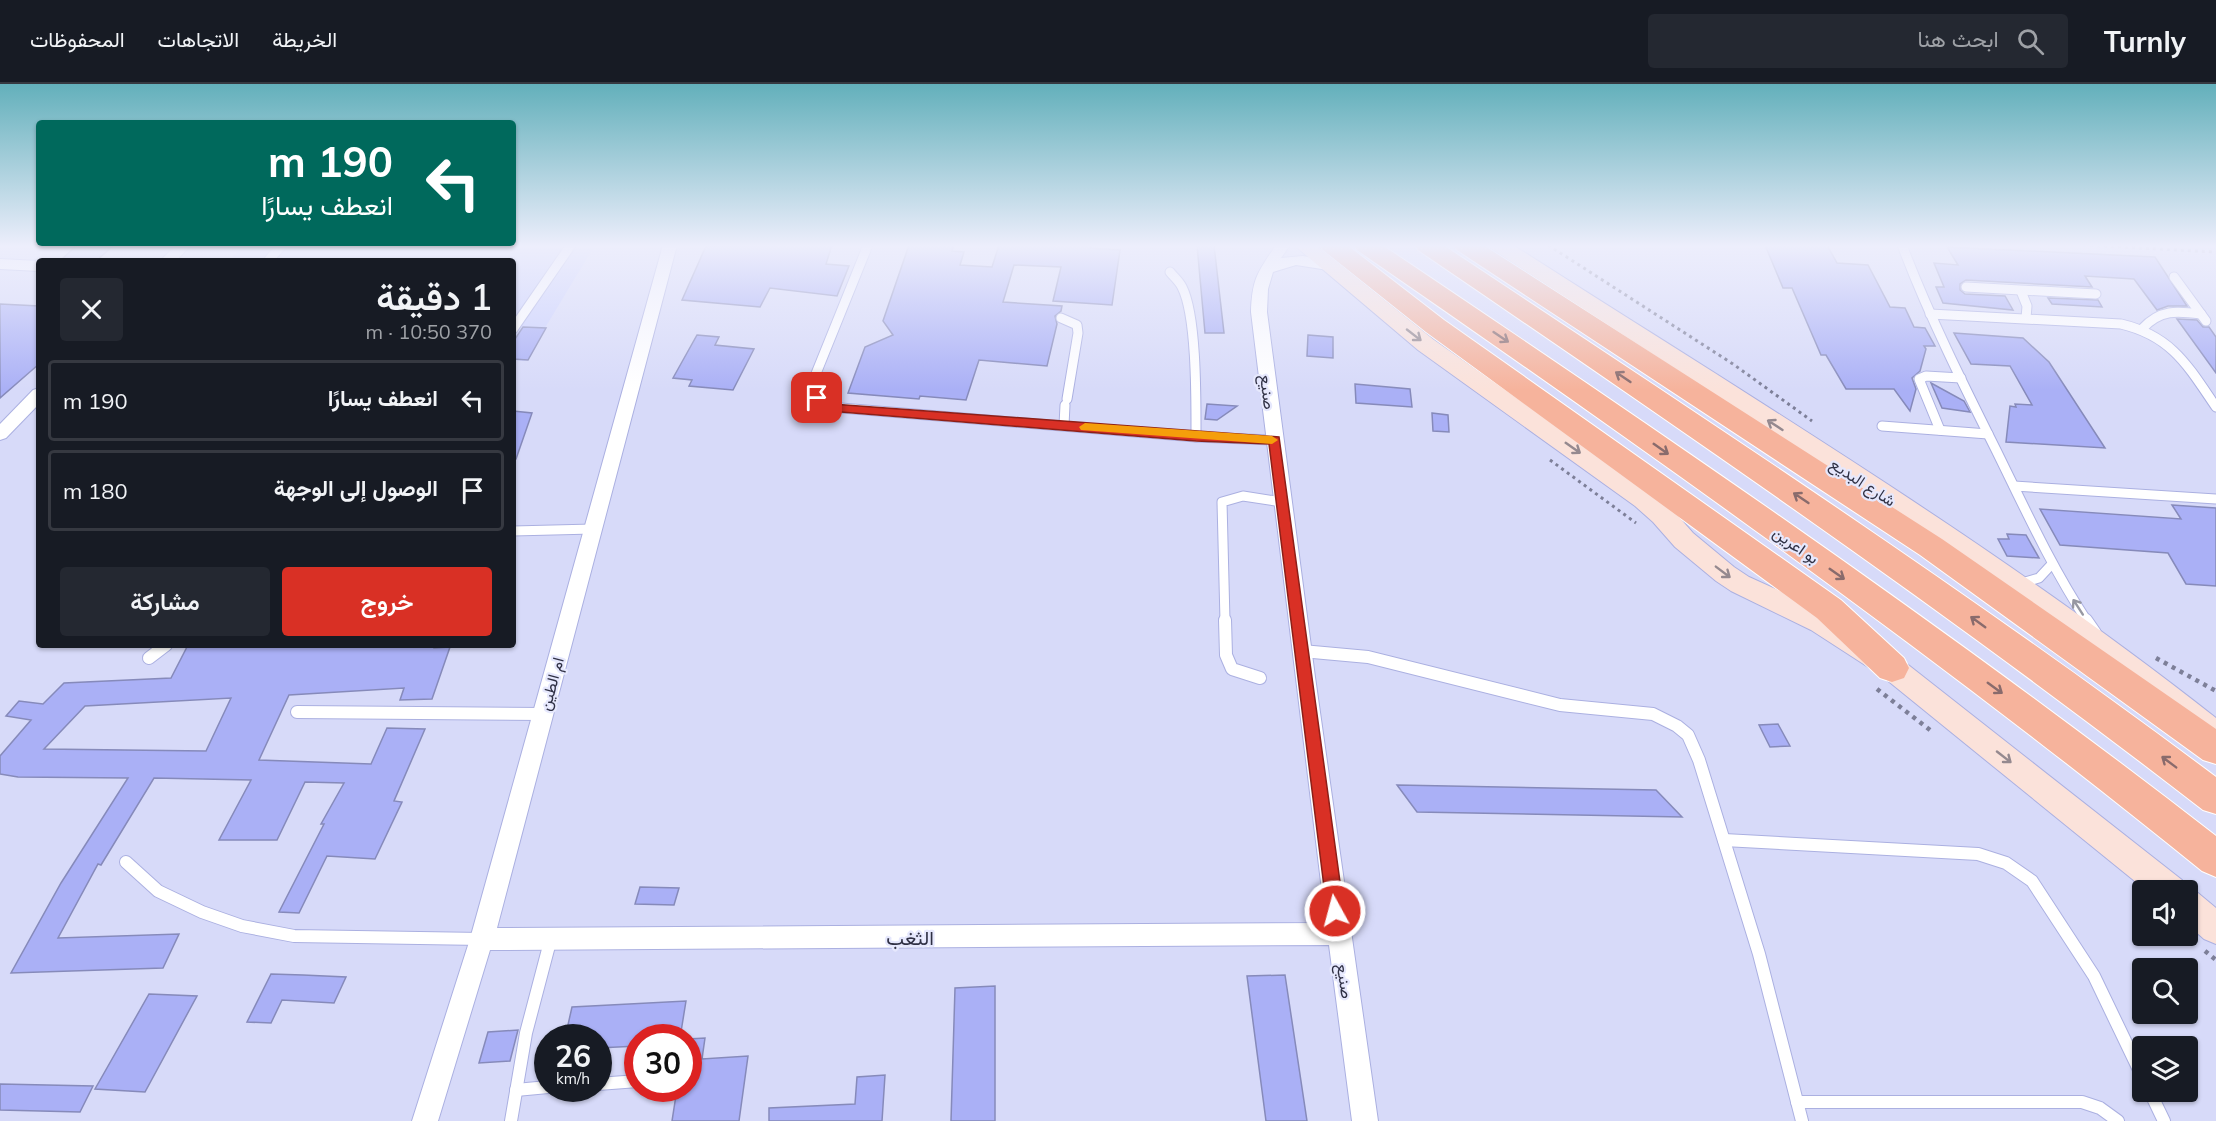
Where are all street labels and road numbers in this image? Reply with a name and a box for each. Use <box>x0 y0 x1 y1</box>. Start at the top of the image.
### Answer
street label: صنيع <box>1254 373 1280 411</box>
street label: شارع البديع <box>1825 453 1900 512</box>
street label: بو اعرين <box>1769 522 1823 569</box>
street label: ام الطين <box>534 655 569 713</box>
street label: الثغب <box>886 925 934 950</box>
street label: صنيع <box>1331 962 1357 1000</box>

